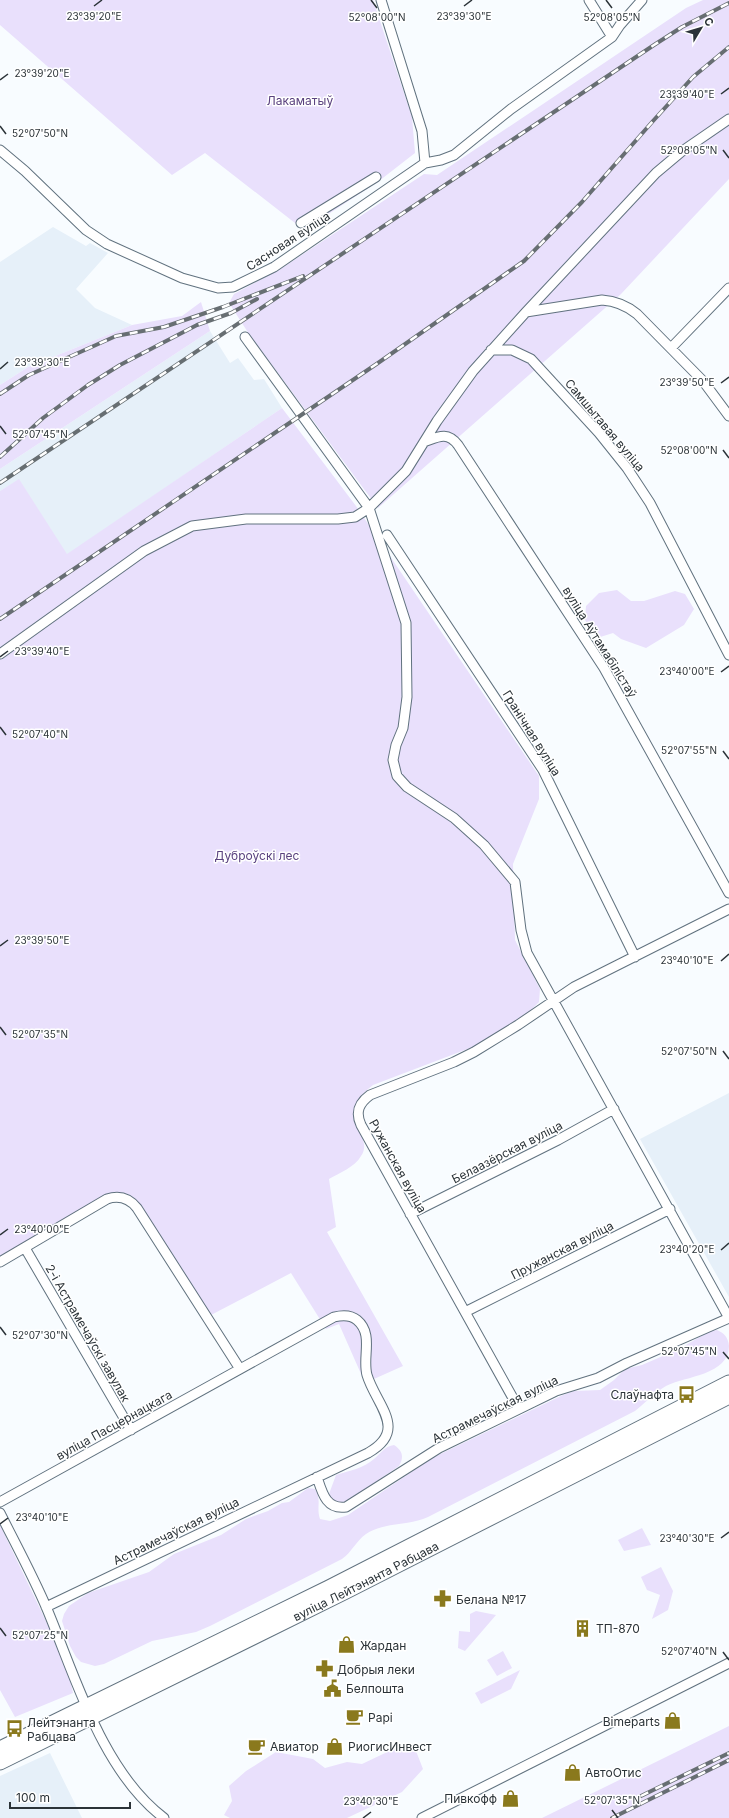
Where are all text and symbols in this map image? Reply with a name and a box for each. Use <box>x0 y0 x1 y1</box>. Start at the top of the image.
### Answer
north arrow <box>681 8 721 48</box>
text: 23°39'20"E <box>66 10 122 22</box>
text: 23°39'30"E <box>436 10 492 22</box>
text: 52°08'00"N <box>348 11 406 23</box>
text: 52°08'05"N <box>584 11 640 23</box>
text: С <box>701 14 717 29</box>
text: 23°39'20"E <box>14 67 70 79</box>
text: 23°39'40"E <box>660 88 714 100</box>
park label: Лакаматыў <box>267 93 333 108</box>
text: 52°07'50"N <box>12 127 68 139</box>
text: 52°08'05"N <box>661 144 717 156</box>
street label: Сасновая вуліца <box>243 208 333 274</box>
text: 23°39'30"E <box>14 356 70 368</box>
street label: Самшытавая вуліца <box>562 376 648 474</box>
text: 23°39'50"E <box>659 376 715 388</box>
text: 52°07'45"N <box>12 428 68 440</box>
text: 52°08'00"N <box>660 444 718 456</box>
street label: вуліца Аўтамабілістаў <box>560 584 640 701</box>
text: 23°39'40"E <box>15 645 69 657</box>
text: 23°40'00"E <box>659 665 715 677</box>
street label: Гранічная вуліца <box>500 687 564 779</box>
text: 52°07'40"N <box>12 728 68 740</box>
text: 52°07'55"N <box>661 744 717 756</box>
park label: Дуброўскі лес <box>215 848 300 863</box>
text: 23°39'50"E <box>14 934 70 946</box>
text: 23°40'10"E <box>660 954 714 966</box>
text: 52°07'35"N <box>12 1028 68 1040</box>
text: 52°07'50"N <box>661 1045 717 1057</box>
street label: Ружанская вуліца <box>366 1117 430 1215</box>
street label: Белаазёрская вуліца <box>449 1118 565 1186</box>
street label: Пружанская вуліца <box>508 1218 616 1282</box>
text: 23°40'00"E <box>14 1223 70 1235</box>
text: 23°40'20"E <box>659 1243 715 1255</box>
street label: 2-і Астрамечаўскі завулак <box>42 1262 134 1405</box>
text: 52°07'30"N <box>12 1329 68 1341</box>
text: 52°07'45"N <box>661 1345 717 1357</box>
street label: Астрамечаўская вуліца <box>430 1372 560 1446</box>
bus stop icon: Слаўнафта <box>677 1384 697 1404</box>
street label: вуліца Пасцернацкага <box>53 1387 175 1463</box>
place label: Слаўнафта <box>611 1387 674 1402</box>
street label: Астрамечаўская вуліца <box>111 1494 241 1568</box>
text: 23°40'10"E <box>15 1511 69 1523</box>
text: 23°40'30"E <box>659 1532 715 1544</box>
street label: вуліца Лейтэнанта Рабцава <box>290 1538 441 1624</box>
pharmacy icon: Белана №17 <box>433 1589 453 1609</box>
place label: Белана №17 <box>456 1592 527 1607</box>
building icon: ТП-870 <box>573 1618 593 1638</box>
place label: ТП-870 <box>596 1621 640 1636</box>
text: 52°07'25"N <box>12 1629 68 1641</box>
shop icon: Жардан <box>337 1635 357 1655</box>
place label: Жардан <box>360 1638 406 1653</box>
text: 52°07'40"N <box>661 1645 717 1657</box>
pharmacy icon: Добрыя леки <box>314 1659 334 1679</box>
place label: Добрыя леки <box>337 1662 415 1677</box>
public building icon: Белпошта <box>323 1678 343 1698</box>
place label: Белпошта <box>346 1681 404 1696</box>
cafe icon: Papi <box>345 1707 365 1727</box>
place label: Papi <box>368 1710 393 1725</box>
shop icon: Bimeparts <box>663 1711 683 1731</box>
place label: Bimeparts <box>603 1714 660 1729</box>
place label: Лейтэнанта Рабцава <box>27 1715 96 1744</box>
bus stop icon: Лейтэнанта Рабцава <box>4 1719 24 1739</box>
cafe icon: Авиатор <box>247 1736 267 1756</box>
shop icon: РиогисИнвест <box>325 1736 345 1756</box>
place label: Авиатор <box>270 1739 319 1754</box>
place label: РиогисИнвест <box>348 1739 432 1754</box>
shop icon: АвтоОтис <box>562 1762 582 1782</box>
place label: АвтоОтис <box>585 1765 642 1780</box>
scale bar <box>10 1784 130 1810</box>
shop icon: Пивкофф <box>500 1788 520 1808</box>
text: 100 m <box>16 1790 50 1805</box>
place label: Пивкофф <box>444 1791 497 1806</box>
text: 52°07'35"N <box>584 1794 640 1806</box>
text: 23°40'30"E <box>343 1795 399 1807</box>

